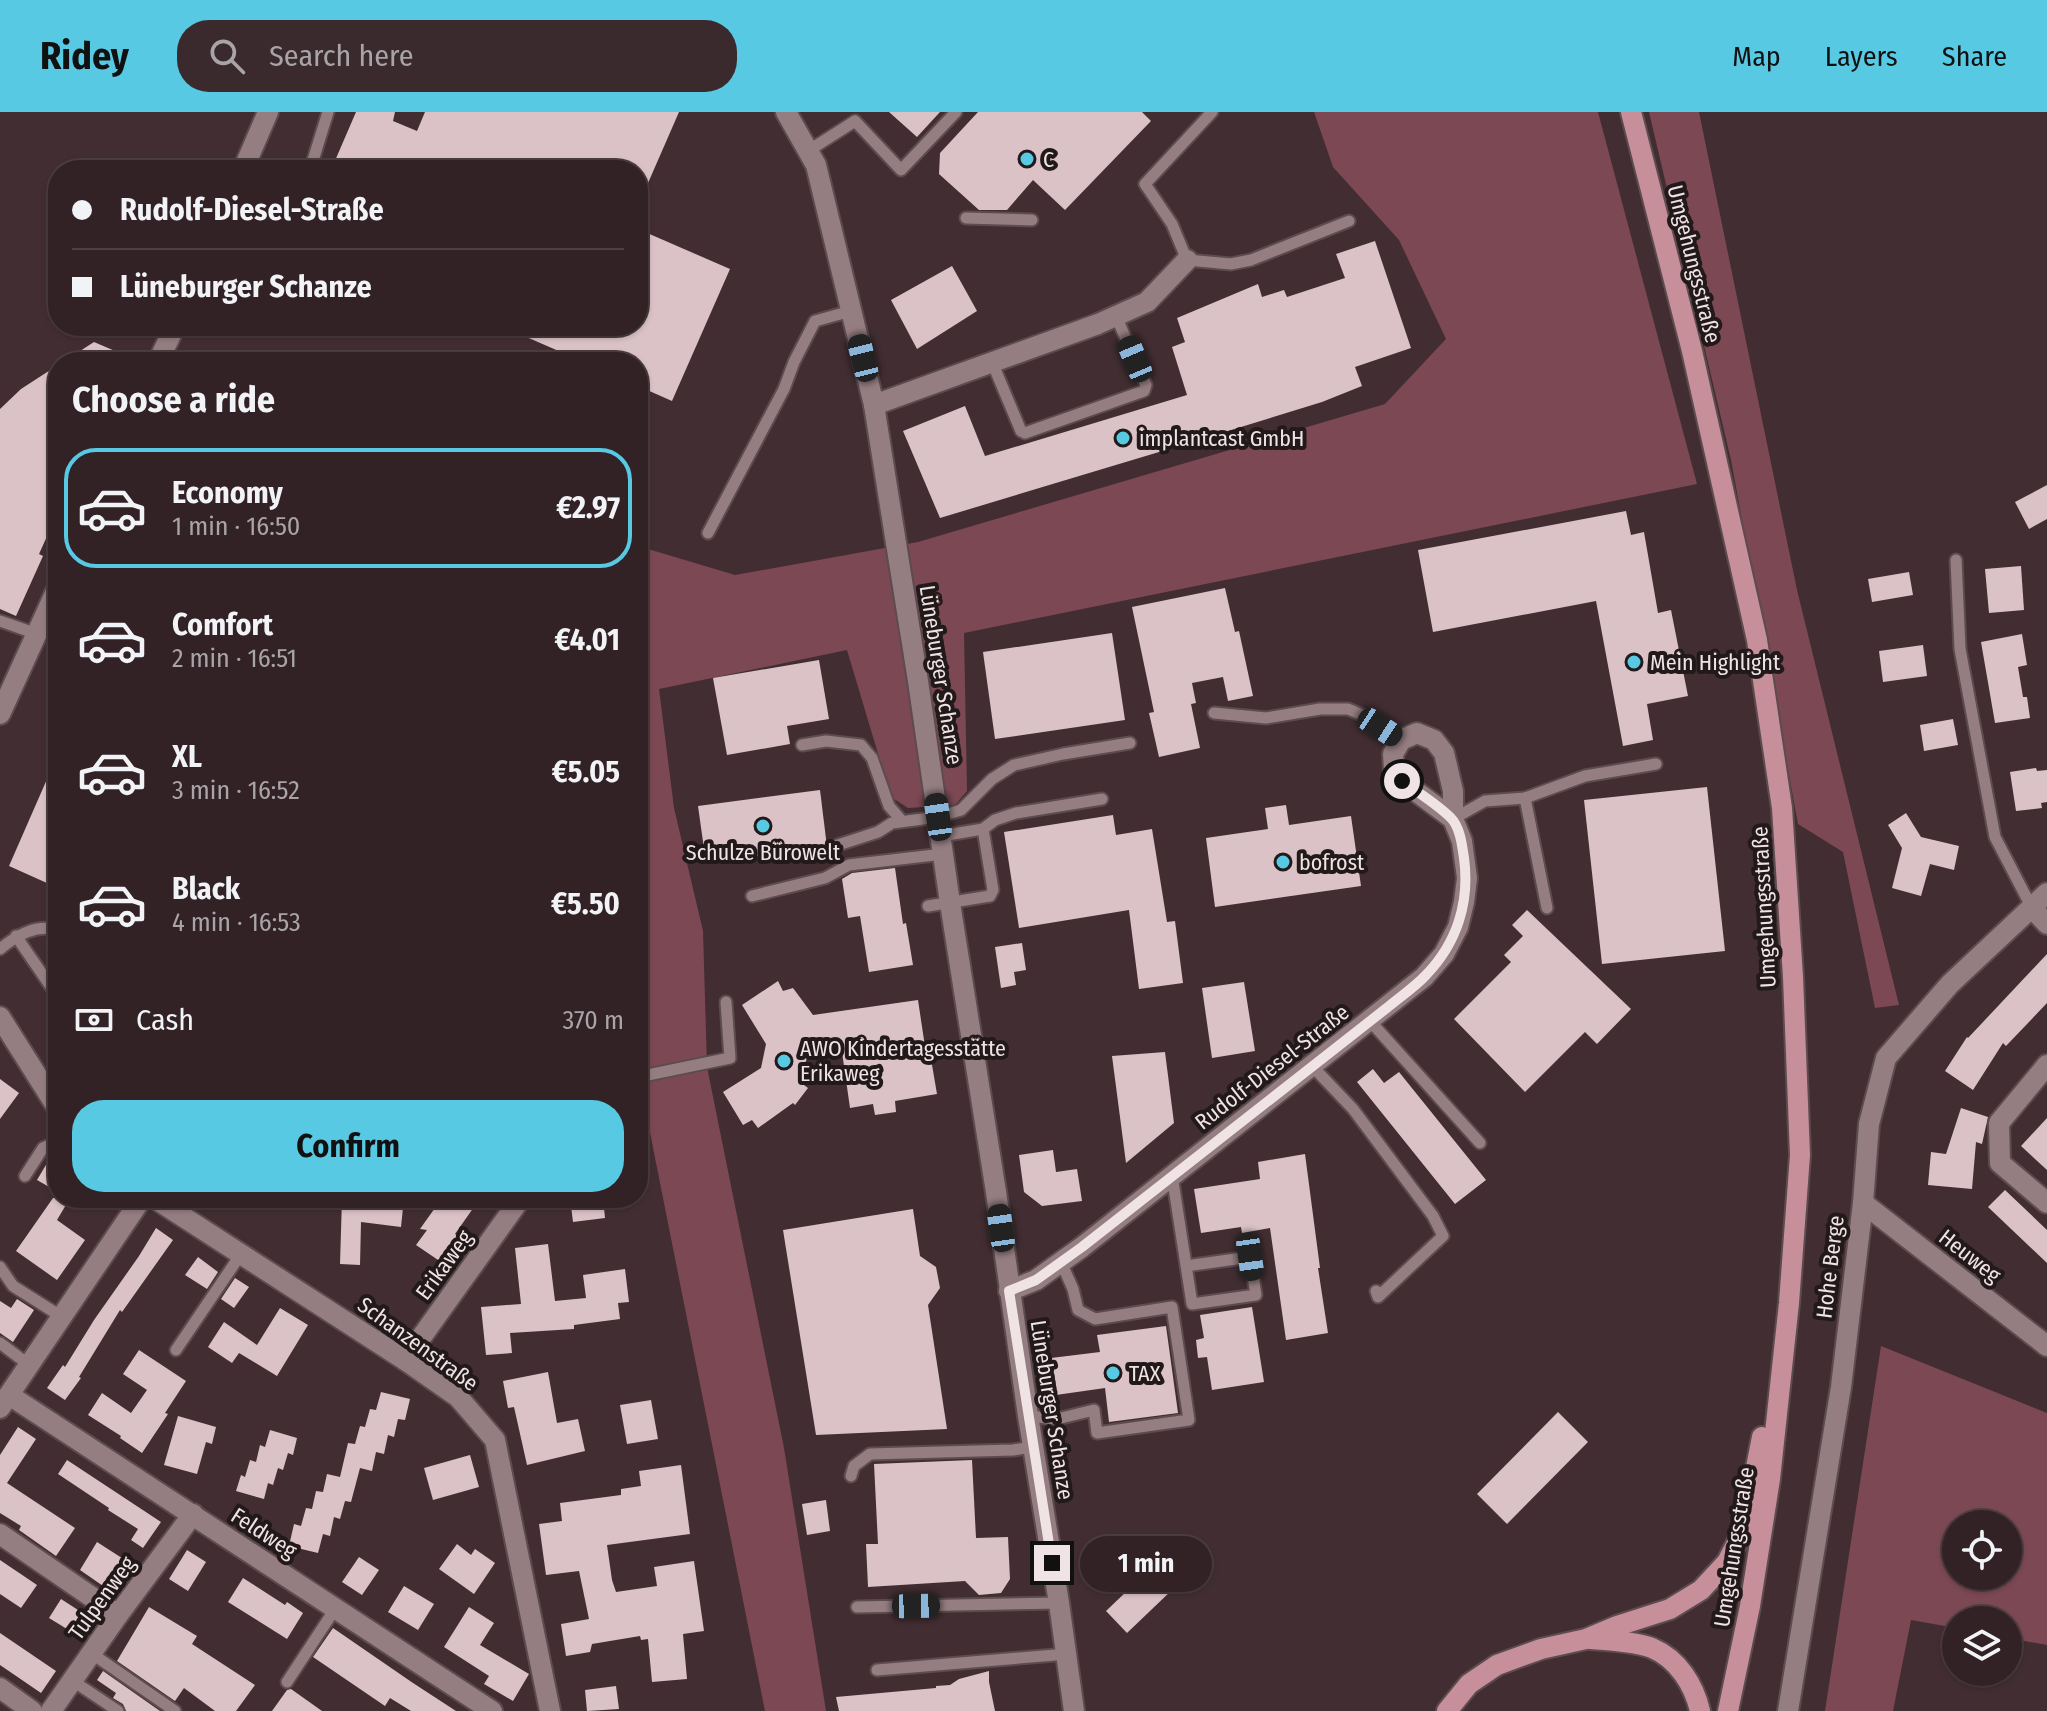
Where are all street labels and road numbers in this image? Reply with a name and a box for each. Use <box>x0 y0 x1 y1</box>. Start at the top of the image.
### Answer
street label: Umgehungsstraße <box>1661 182 1727 346</box>
street label: Lüneburger Schanze <box>913 583 969 767</box>
street label: Umgehungsstraße <box>1746 826 1782 988</box>
street label: Rudolf-Diesel-Straße <box>1190 999 1354 1135</box>
street label: Hohe Berge <box>1810 1214 1850 1320</box>
street label: Heuweg <box>1934 1223 2007 1289</box>
street label: Erikaweg <box>410 1224 479 1305</box>
street label: Schanzenstraße <box>353 1291 483 1397</box>
street label: Lüneburger Schanze <box>1024 1318 1080 1502</box>
street label: Umgehungsstraße <box>1708 1465 1760 1629</box>
street label: Feldweg <box>226 1502 302 1565</box>
street label: Tulpenweg <box>63 1551 142 1645</box>

